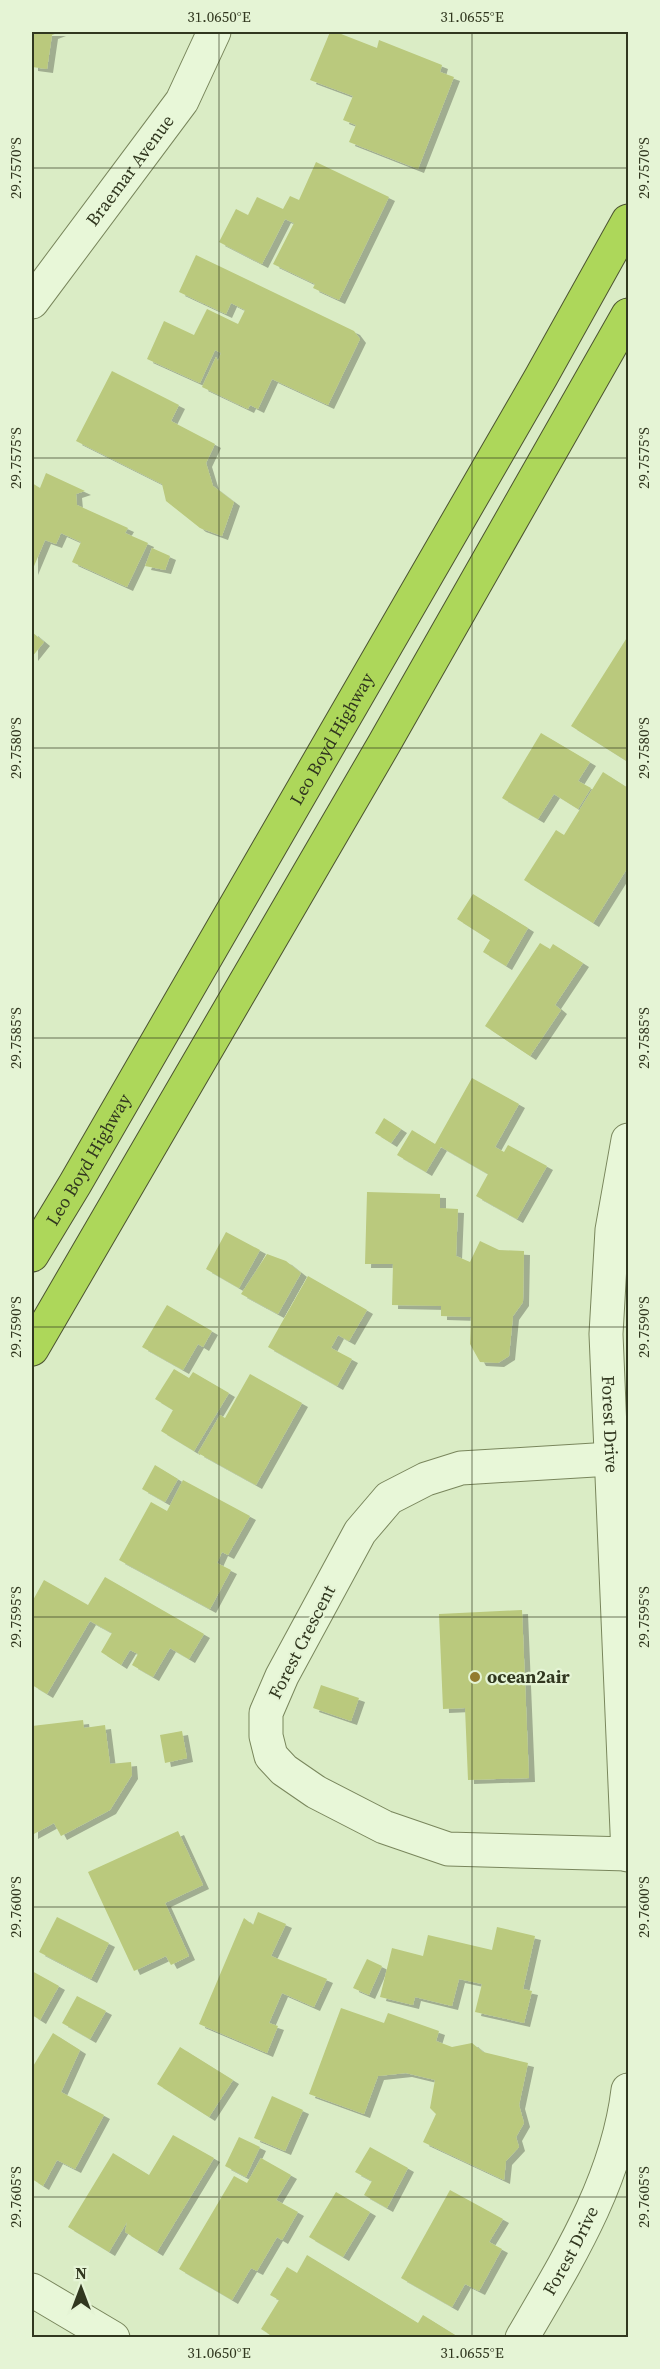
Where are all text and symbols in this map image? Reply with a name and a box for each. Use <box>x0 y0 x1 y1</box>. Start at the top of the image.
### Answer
text: 31.0650°E <box>187 6 251 27</box>
text: 31.0655°E <box>440 6 504 27</box>
street label: Braemar Avenue <box>80 109 180 231</box>
text: 29.7570°S <box>5 137 26 199</box>
text: 29.7570°S <box>633 137 654 199</box>
text: 29.7575°S <box>5 427 26 489</box>
text: 29.7575°S <box>633 427 654 489</box>
street label: Leo Boyd Highway <box>284 667 380 809</box>
text: 29.7580°S <box>5 717 26 779</box>
text: 29.7580°S <box>633 717 654 779</box>
text: 29.7585°S <box>5 1007 26 1069</box>
text: 29.7585°S <box>633 1007 654 1069</box>
street label: Leo Boyd Highway <box>40 1088 137 1230</box>
text: 29.7590°S <box>5 1296 26 1358</box>
text: 29.7590°S <box>633 1296 654 1358</box>
street label: Forest Drive <box>596 1375 625 1474</box>
street label: Forest Crescent <box>262 1581 341 1703</box>
text: 29.7595°S <box>5 1586 26 1648</box>
text: 29.7595°S <box>633 1586 654 1648</box>
place label: ocean2air <box>487 1664 570 1689</box>
marker: ocean2air <box>468 1670 482 1684</box>
text: 29.7600°S <box>5 1876 26 1938</box>
text: 29.7600°S <box>633 1876 654 1938</box>
text: 29.7605°S <box>5 2166 26 2228</box>
text: 29.7605°S <box>633 2166 654 2228</box>
street label: Forest Drive <box>537 2202 604 2300</box>
north arrow <box>51 2258 111 2318</box>
text: N <box>75 2262 87 2284</box>
text: 31.0650°E <box>187 2342 251 2363</box>
text: 31.0655°E <box>440 2342 504 2363</box>

